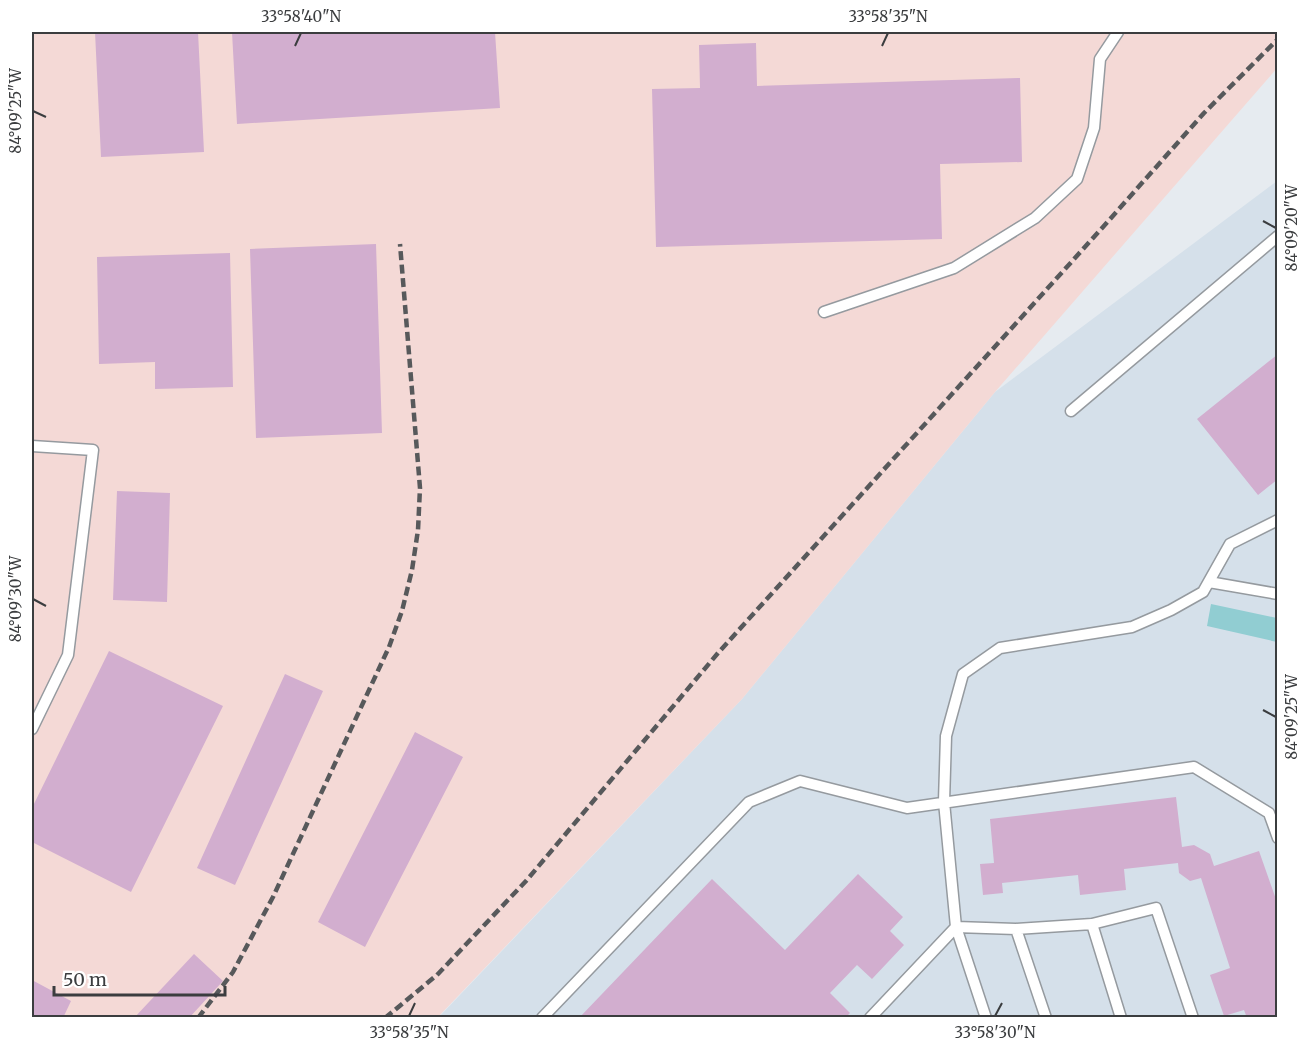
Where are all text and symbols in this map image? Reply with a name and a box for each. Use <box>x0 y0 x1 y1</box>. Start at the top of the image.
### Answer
text: 33°58'40"N <box>261 7 341 26</box>
text: 33°58'35"N <box>848 7 928 26</box>
text: 84°09'25"W <box>6 67 25 154</box>
text: 84°09'20"W <box>1282 184 1301 271</box>
text: 84°09'30"W <box>6 555 25 642</box>
text: 84°09'25"W <box>1282 673 1301 760</box>
scale bar <box>54 959 225 997</box>
text: 50 m <box>63 968 107 991</box>
text: 33°58'35"N <box>369 1023 449 1042</box>
text: 33°58'30"N <box>955 1023 1036 1042</box>

